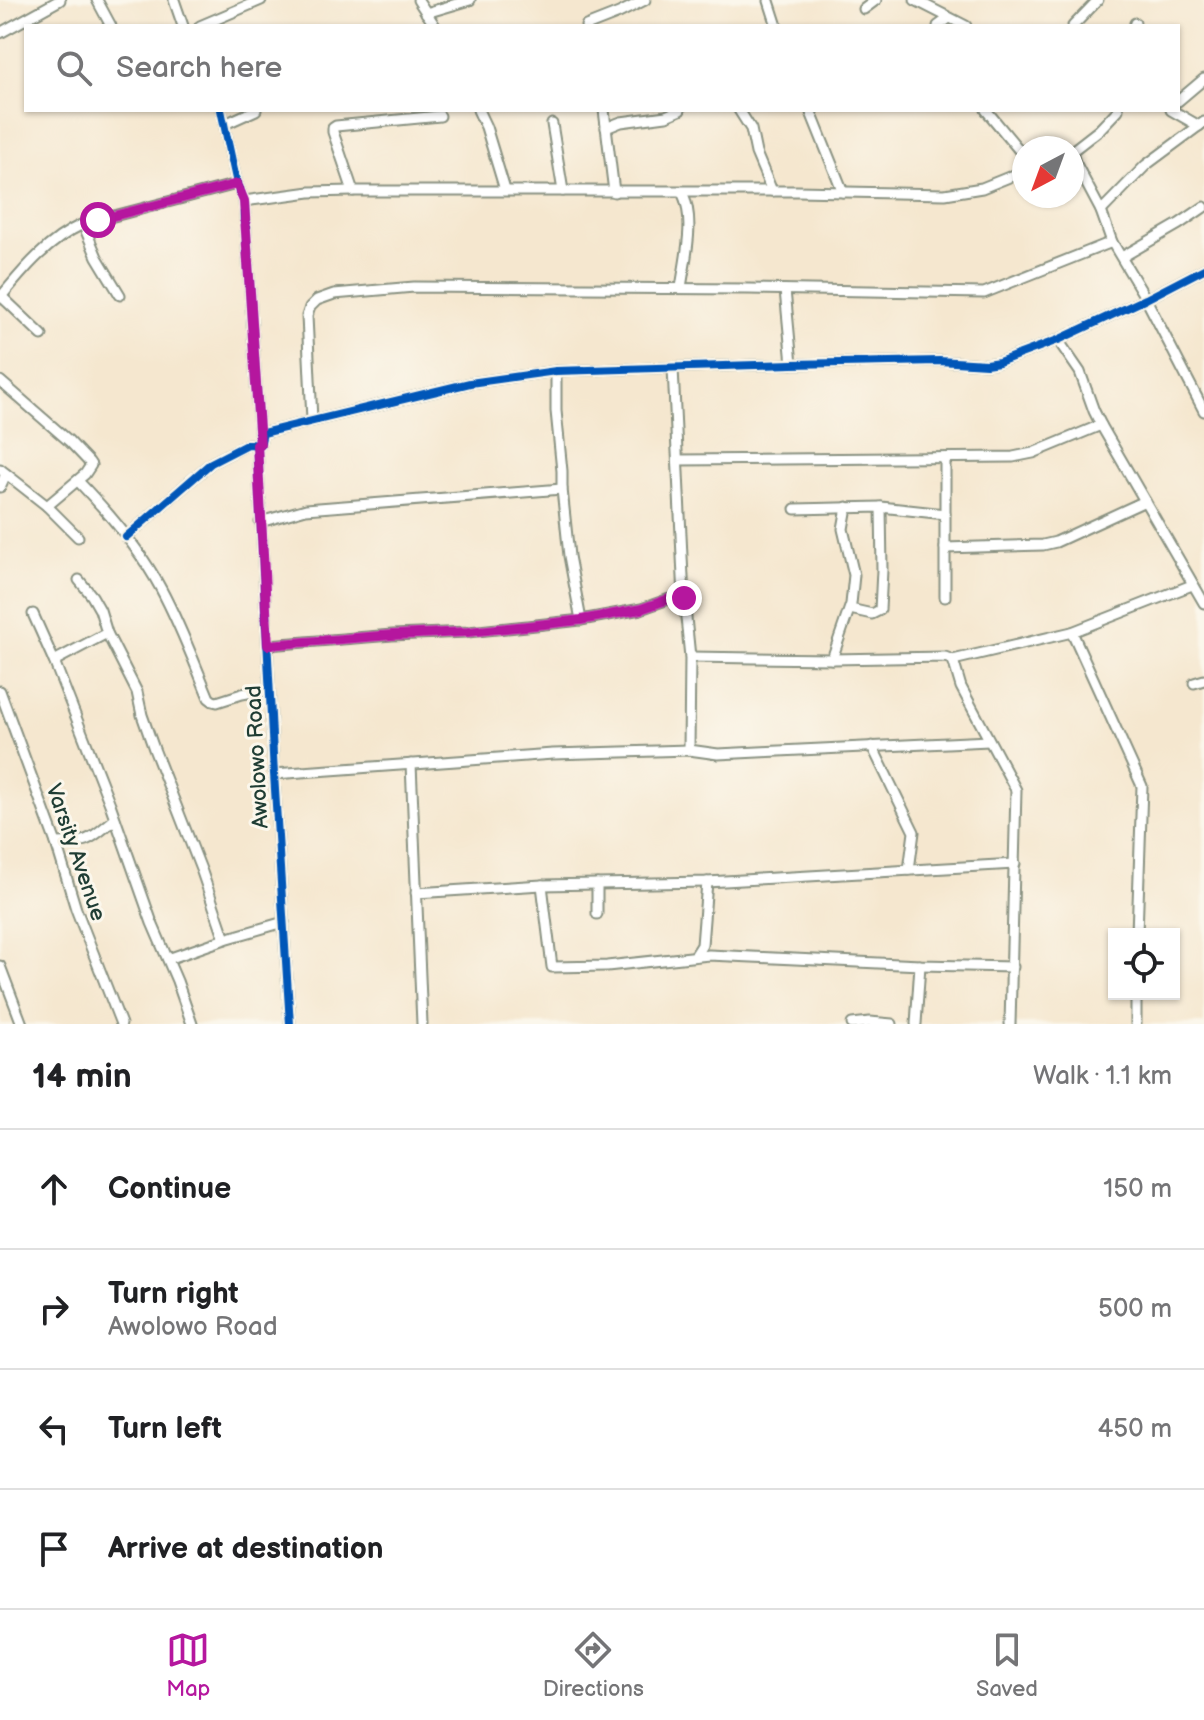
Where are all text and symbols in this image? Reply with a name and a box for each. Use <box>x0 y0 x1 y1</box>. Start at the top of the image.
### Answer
search box <box>24 24 1180 112</box>
icon: search <box>52 46 96 90</box>
text: Search here <box>116 50 282 86</box>
north arrow <box>1012 136 1084 208</box>
route start <box>80 202 116 238</box>
route end <box>666 580 702 616</box>
street label: Awolowo Road <box>240 685 275 829</box>
street label: Varsity Avenue <box>39 780 112 925</box>
map controls <box>1108 928 1180 1000</box>
button: locate <box>1108 928 1180 1000</box>
text: 14 min <box>32 1056 132 1097</box>
text: Walk · 1.1 km <box>1033 1061 1172 1092</box>
icon: ahead <box>32 1167 76 1211</box>
text: Continue <box>108 1171 231 1207</box>
text: 150 m <box>1103 1174 1172 1205</box>
text: Turn right <box>108 1276 239 1312</box>
icon: right <box>32 1287 76 1331</box>
text: 500 m <box>1098 1294 1172 1325</box>
text: Awolowo Road <box>108 1312 278 1343</box>
icon: left <box>32 1407 76 1451</box>
text: Turn left <box>108 1411 222 1447</box>
text: 450 m <box>1097 1414 1172 1445</box>
icon: arrive <box>32 1527 76 1571</box>
text: Arrive at destination <box>108 1531 384 1567</box>
tab: Map <box>166 1628 210 1703</box>
tab: Directions <box>543 1628 644 1703</box>
tab: Saved <box>976 1628 1038 1703</box>

